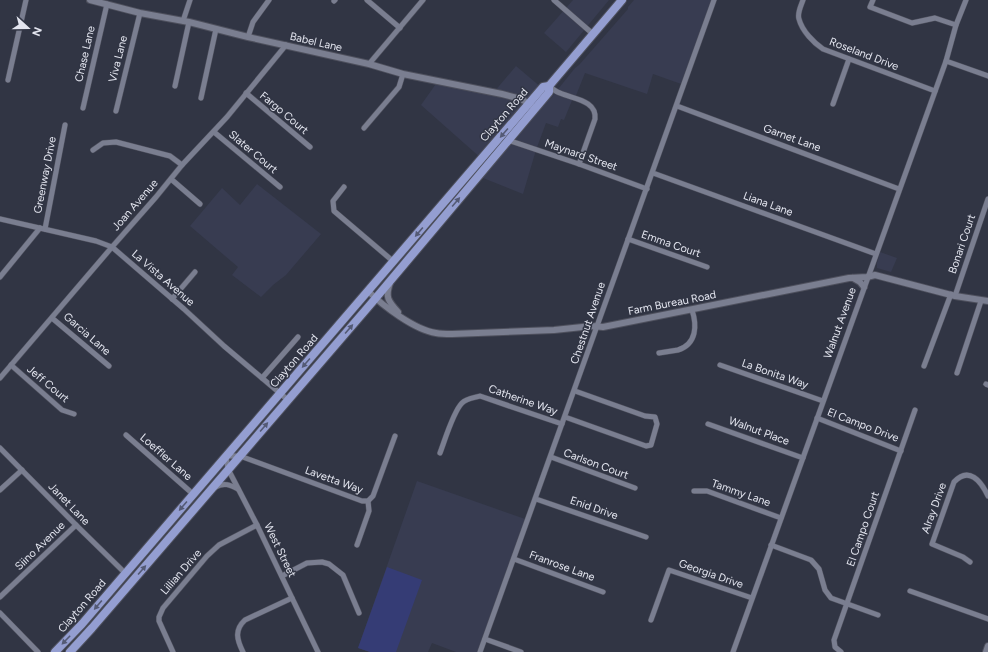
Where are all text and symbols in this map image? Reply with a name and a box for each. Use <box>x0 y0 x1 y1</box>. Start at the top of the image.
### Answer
north arrow <box>8 8 48 48</box>
text: N <box>29 25 44 38</box>
street label: Chase Lane <box>72 25 98 83</box>
street label: Babel Lane <box>289 30 343 54</box>
street label: Viva Lane <box>106 34 130 84</box>
street label: Roseland Drive <box>828 35 900 73</box>
street label: Clayton Road <box>477 86 531 144</box>
street label: Fargo Court <box>257 89 311 137</box>
street label: Garnet Lane <box>761 122 823 154</box>
street label: Slater Court <box>226 128 280 176</box>
one-way arrow <box>499 128 508 138</box>
street label: Greenway Drive <box>31 135 59 215</box>
street label: Maynard Street <box>543 136 619 174</box>
street label: Joan Avenue <box>109 177 161 233</box>
street label: Liana Lane <box>741 189 795 219</box>
one-way arrow <box>451 197 460 208</box>
street label: Bonari Court <box>946 212 978 276</box>
one-way arrow <box>415 226 424 237</box>
street label: Emma Court <box>640 228 702 260</box>
street label: La Vista Avenue <box>129 247 197 309</box>
street label: Chestnut Avenue <box>568 280 608 366</box>
street label: Walnut Avenue <box>821 286 859 360</box>
street label: Farm Bureau Road <box>627 288 717 318</box>
street label: Garcia Lane <box>61 310 113 358</box>
one-way arrow <box>345 324 354 334</box>
street label: Clayton Road <box>267 332 321 390</box>
street label: La Bonita Way <box>740 357 810 392</box>
one-way arrow <box>301 358 311 368</box>
street label: Jeff Court <box>24 363 72 405</box>
street label: Catherine Way <box>487 382 560 418</box>
street label: El Campo Drive <box>825 405 901 445</box>
street label: Walnut Place <box>727 414 791 448</box>
one-way arrow <box>260 422 269 433</box>
street label: Loeffler Lane <box>137 431 195 483</box>
street label: Carlson Court <box>562 446 630 482</box>
street label: Lavetta Way <box>303 463 365 497</box>
street label: Tammy Lane <box>710 477 772 509</box>
street label: Janet Lane <box>46 480 92 528</box>
street label: Alray Drive <box>919 481 949 535</box>
street label: El Campo Court <box>844 490 882 568</box>
street label: Enid Drive <box>568 494 620 522</box>
one-way arrow <box>178 501 187 512</box>
street label: Siino Avenue <box>12 519 68 573</box>
street label: West Street <box>261 521 299 579</box>
street label: Lillian Drive <box>158 547 204 597</box>
street label: Franrose Lane <box>527 548 597 584</box>
street label: Georgia Drive <box>677 557 745 591</box>
one-way arrow <box>137 565 147 575</box>
street label: Clayton Road <box>55 577 109 635</box>
one-way arrow <box>93 600 102 610</box>
one-way arrow <box>61 635 71 645</box>

